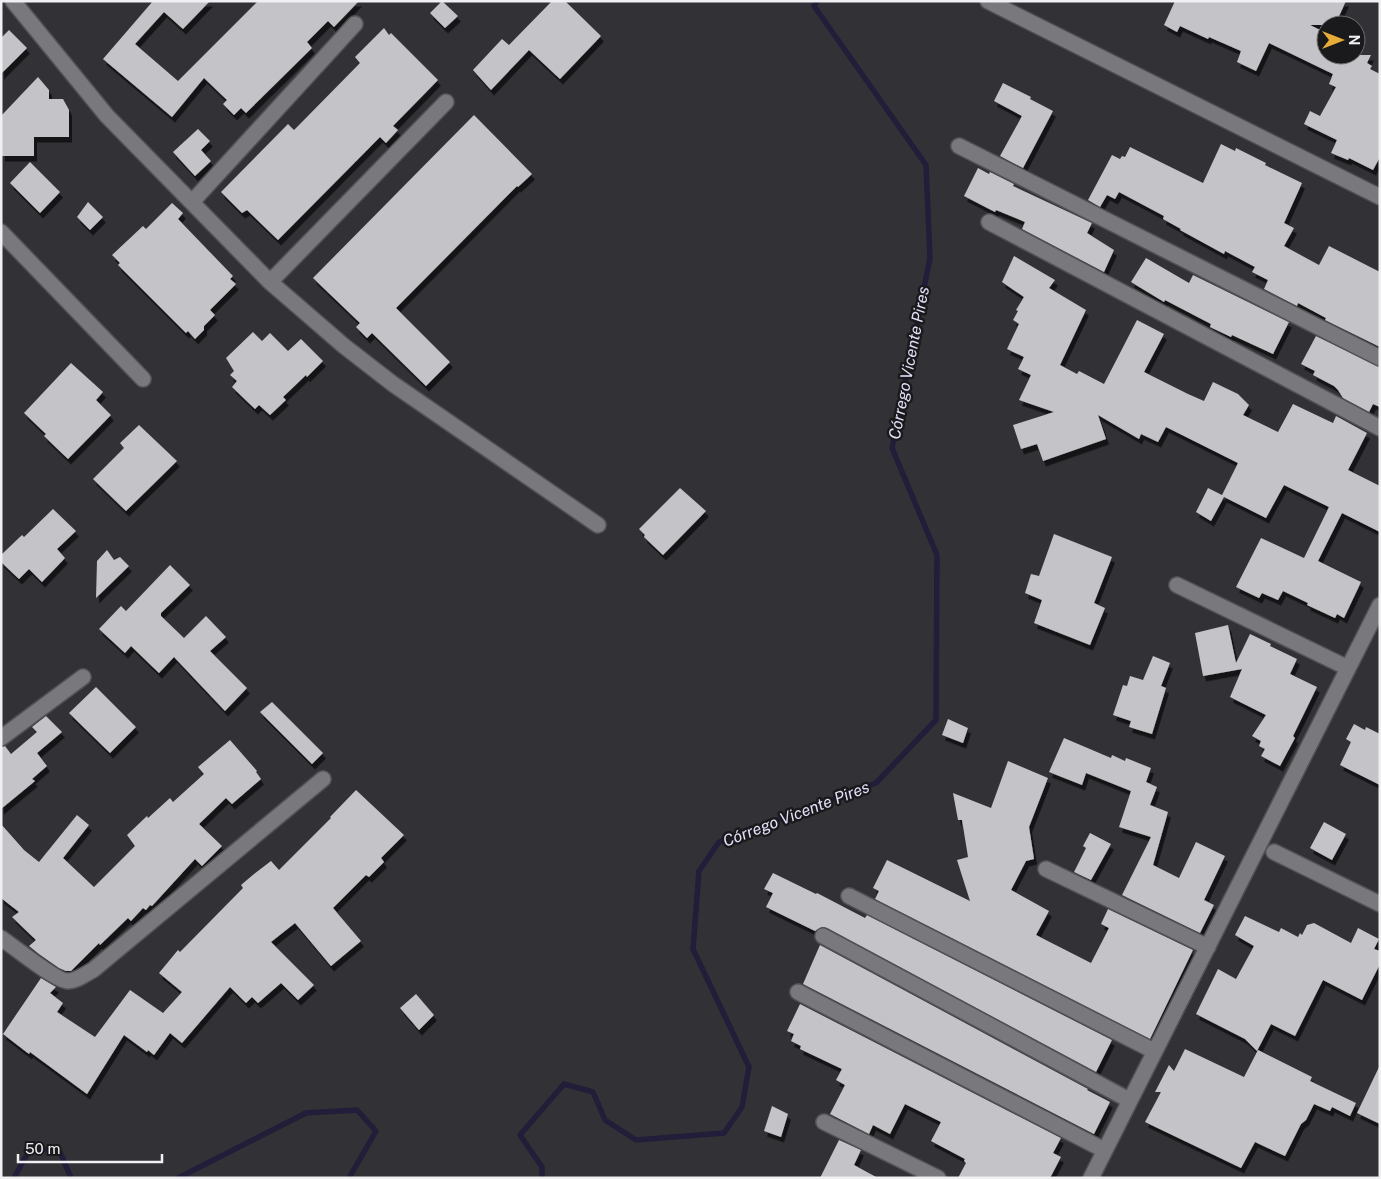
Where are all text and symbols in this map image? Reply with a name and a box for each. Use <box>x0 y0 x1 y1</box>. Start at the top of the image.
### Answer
north arrow <box>1316 15 1366 65</box>
text: N <box>1346 35 1362 45</box>
water label: Córrego Vicente Pires <box>885 285 933 441</box>
water label: Córrego Vicente Pires <box>720 777 872 851</box>
scale bar <box>18 1132 161 1164</box>
text: 50 m <box>25 1140 60 1157</box>

